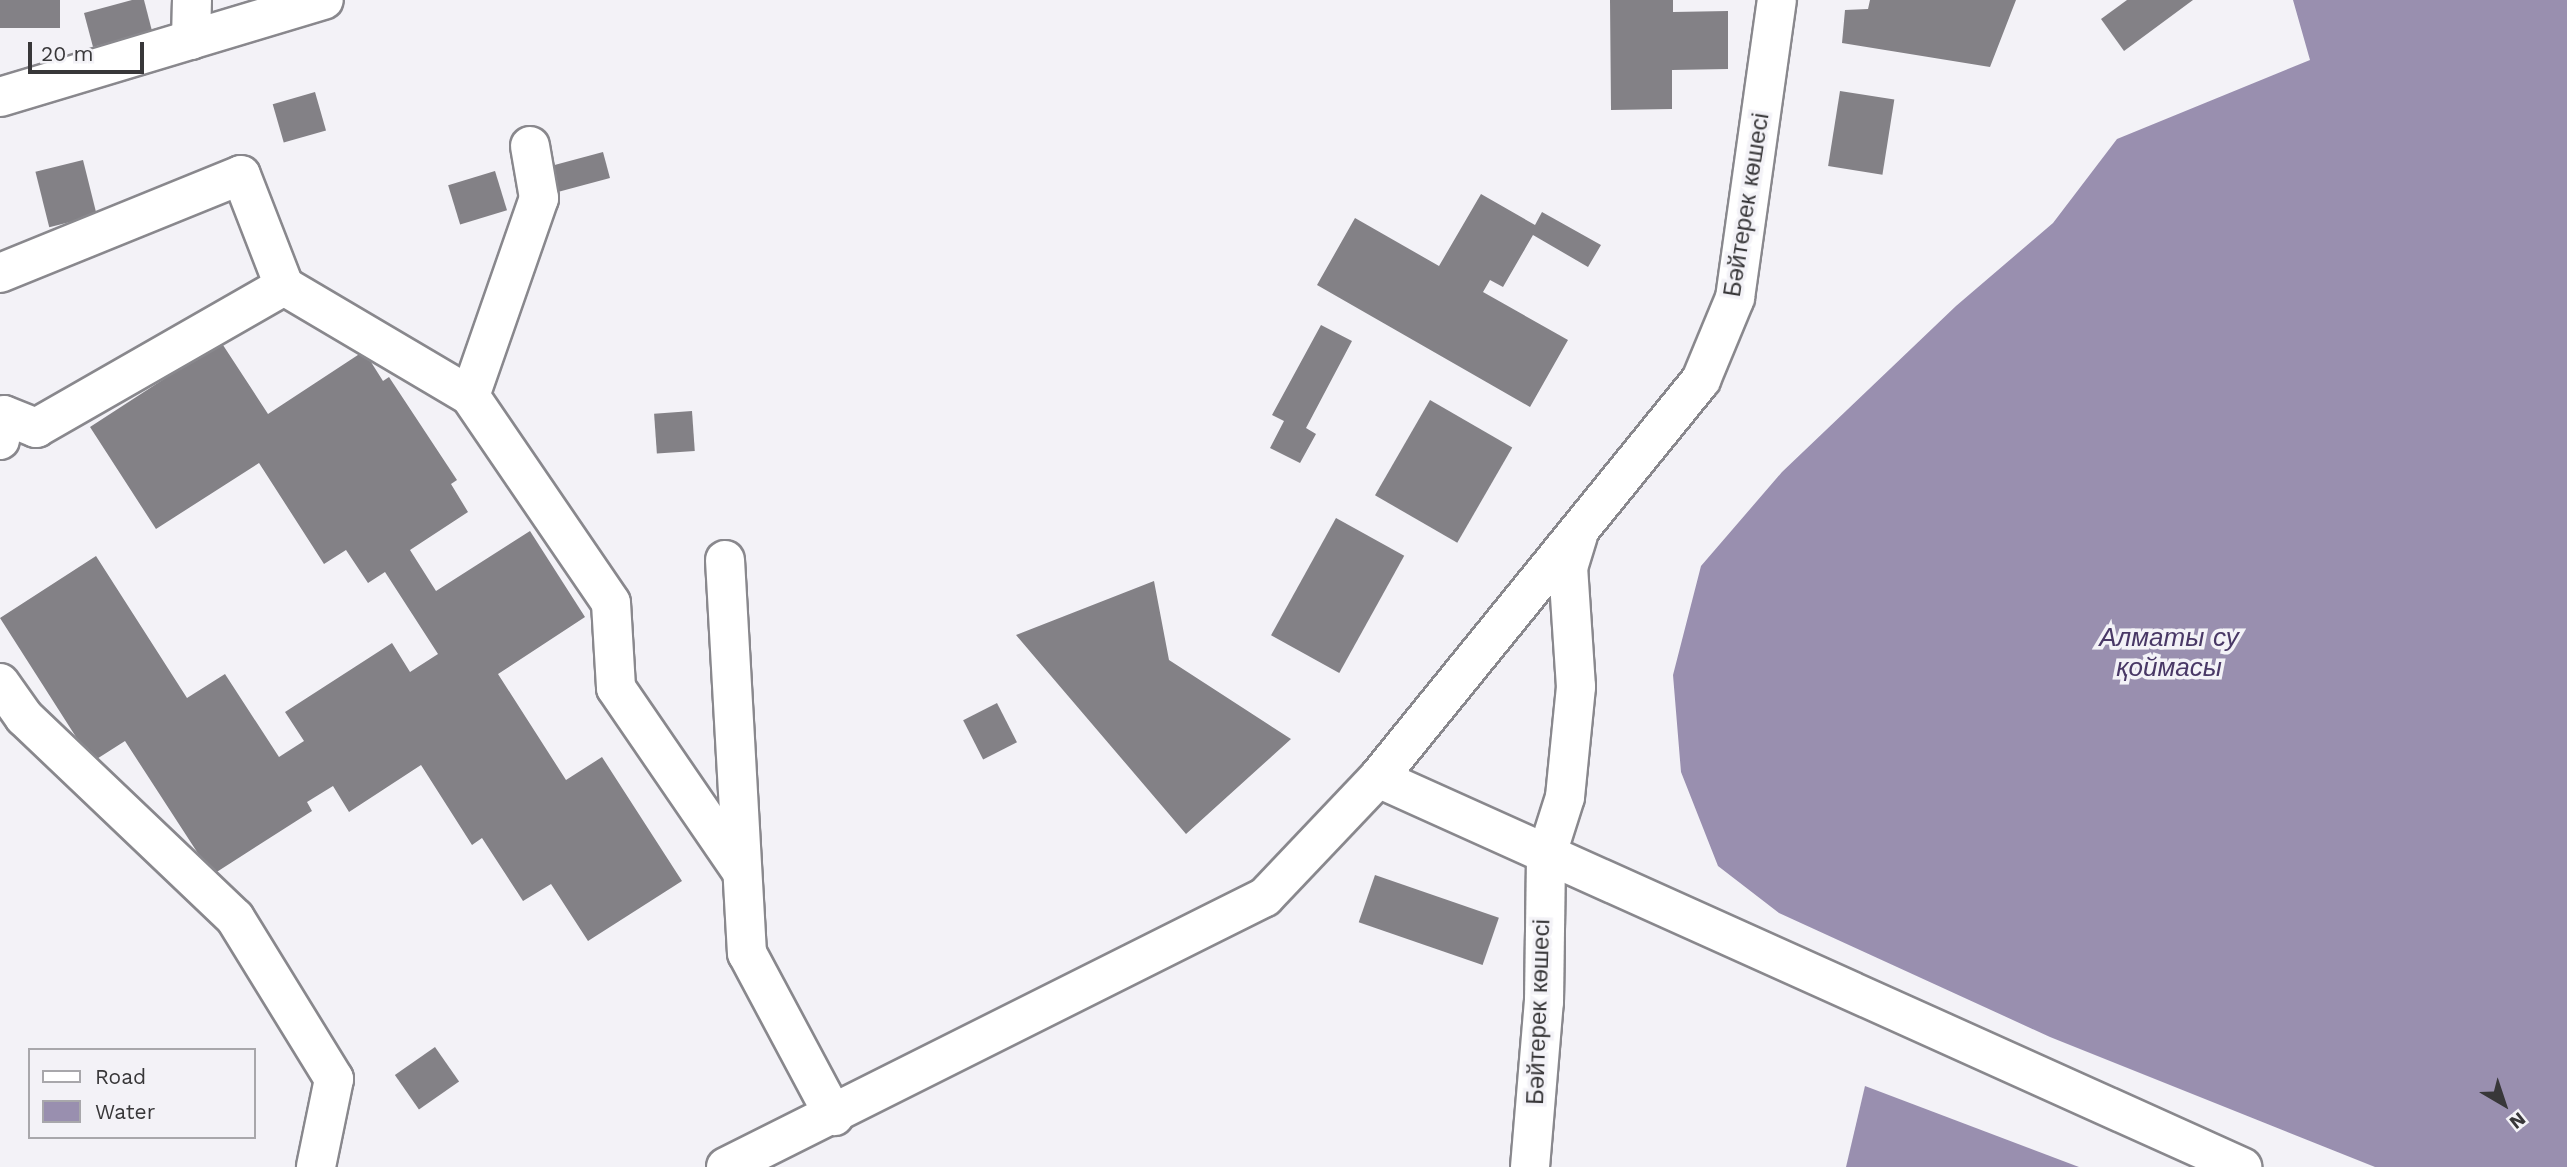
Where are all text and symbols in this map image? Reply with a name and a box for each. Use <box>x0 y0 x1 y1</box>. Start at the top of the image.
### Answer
scale bar <box>32 28 147 72</box>
text: 20 m <box>41 41 93 66</box>
street label: Бәйтерек көшесі <box>1718 111 1776 299</box>
water label: Алматы су қоймасы <box>2099 622 2239 684</box>
street label: Бәйтерек көшесі <box>1521 919 1557 1105</box>
legend <box>28 1048 256 1139</box>
text: Road <box>95 1064 146 1089</box>
north arrow <box>2469 1069 2539 1139</box>
text: Water <box>95 1099 155 1124</box>
text: N <box>2505 1107 2530 1134</box>

